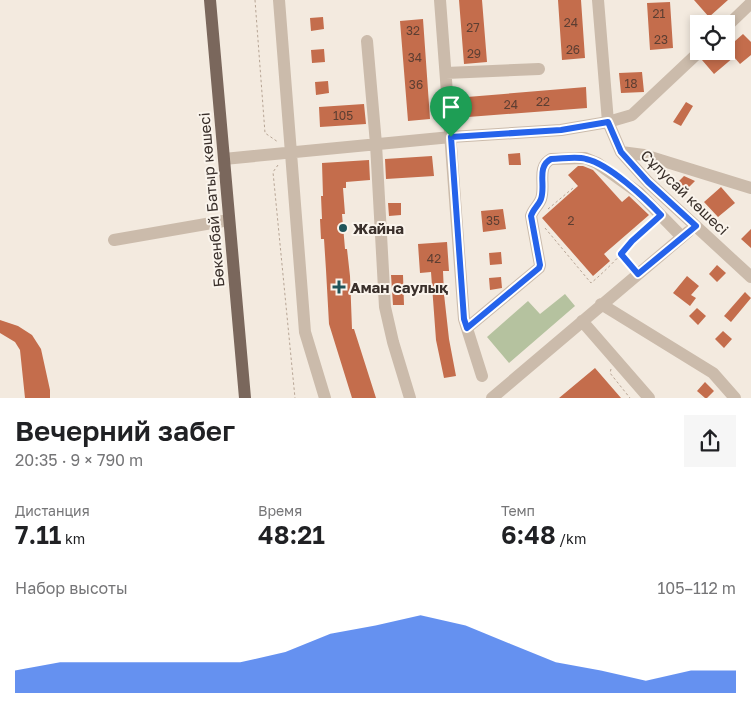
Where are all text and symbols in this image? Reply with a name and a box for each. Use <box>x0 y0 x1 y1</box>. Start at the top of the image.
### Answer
house number: 21 <box>653 6 666 21</box>
house number: 24 <box>564 15 578 30</box>
map controls <box>690 15 735 60</box>
button: locate <box>690 15 735 60</box>
house number: 27 <box>466 20 480 35</box>
house number: 32 <box>406 23 420 38</box>
house number: 23 <box>654 32 668 47</box>
house number: 26 <box>566 42 580 57</box>
house number: 29 <box>467 46 481 61</box>
house number: 34 <box>408 50 422 65</box>
house number: 18 <box>624 76 638 91</box>
house number: 36 <box>409 77 423 92</box>
pin <box>430 86 472 137</box>
icon: arrive <box>437 93 465 121</box>
house number: 22 <box>536 94 550 109</box>
house number: 24 <box>504 97 518 112</box>
house number: 105 <box>333 108 353 123</box>
street label: Бөкенбай Батыр көшесі <box>194 112 228 288</box>
street label: Сұлусай көшесі <box>637 146 733 239</box>
house number: 35 <box>486 213 500 228</box>
house number: 2 <box>568 213 575 228</box>
place label: Жайна <box>353 219 404 237</box>
marker: Жайна <box>337 222 349 234</box>
house number: 42 <box>427 251 441 266</box>
place label: Аман саулық <box>350 278 448 296</box>
marker: Аман саулық <box>332 280 346 294</box>
text: Вечерний забег <box>15 414 235 447</box>
button: share <box>684 415 736 467</box>
text: 20:35 · 9 × 790 m <box>15 450 143 470</box>
text: Дистанция <box>15 502 90 519</box>
text: Время <box>258 502 302 519</box>
text: Темп <box>501 502 535 519</box>
text: 7.11 <box>15 519 61 550</box>
text: 48:21 <box>258 519 325 550</box>
text: 6:48 <box>501 519 556 550</box>
text: km <box>61 530 85 547</box>
text: /km <box>556 530 586 547</box>
text: Набор высоты <box>15 578 128 598</box>
text: 105–112 m <box>658 578 736 598</box>

